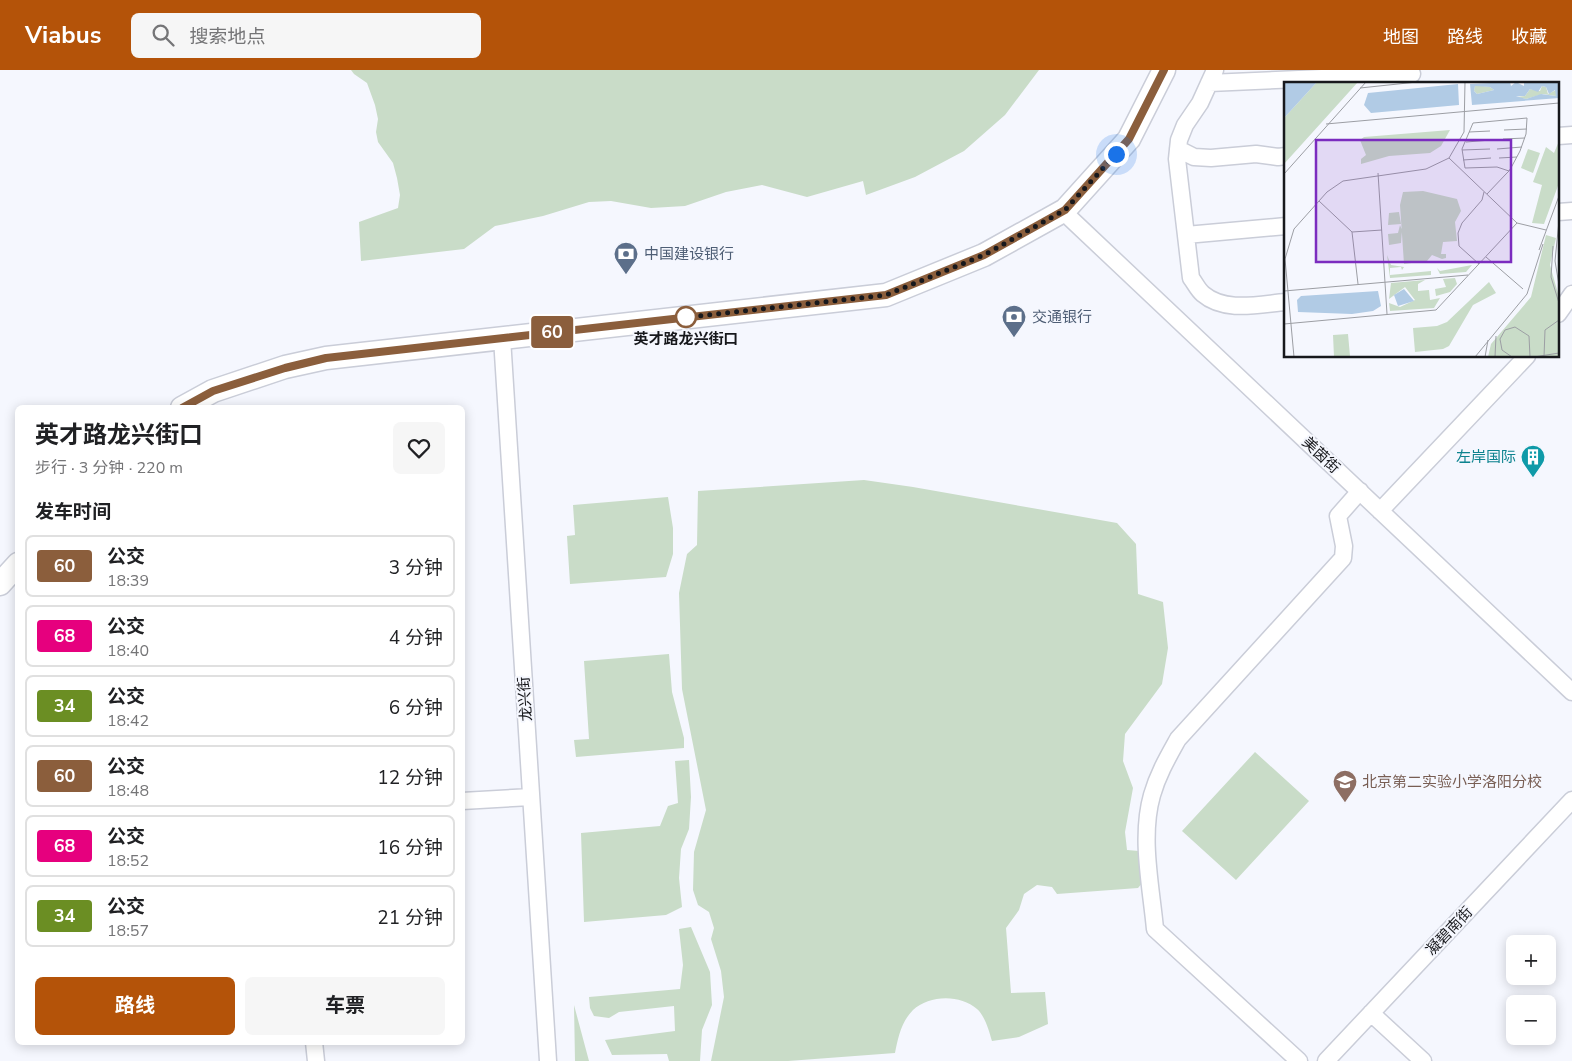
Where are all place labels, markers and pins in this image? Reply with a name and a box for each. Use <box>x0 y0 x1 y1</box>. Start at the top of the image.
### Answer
bank icon: 中国建设银行 <box>613 241 639 275</box>
place label: 中国建设银行 <box>644 244 734 264</box>
bank icon: 交通银行 <box>1001 304 1027 338</box>
marker: 英才路龙兴街口 <box>675 306 697 328</box>
place label: 交通银行 <box>1032 307 1092 327</box>
place label: 英才路龙兴街口 <box>633 329 739 349</box>
building icon: 左岸国际 <box>1520 444 1546 478</box>
place label: 左岸国际 <box>1456 447 1516 467</box>
school or university icon: 北京第二实验小学洛阳分校 <box>1332 769 1358 803</box>
place label: 北京第二实验小学洛阳分校 <box>1362 772 1542 792</box>

